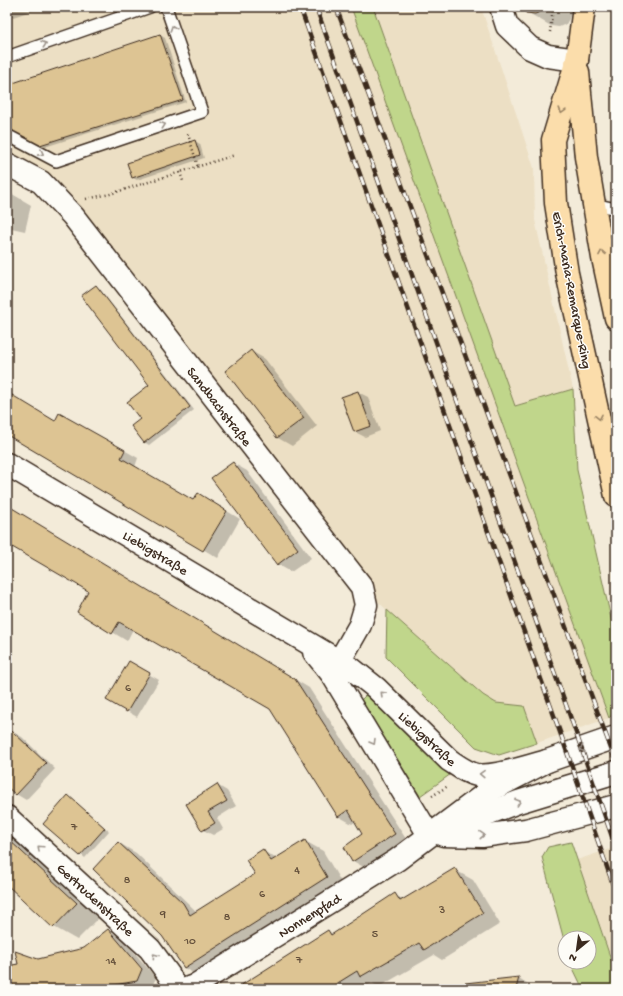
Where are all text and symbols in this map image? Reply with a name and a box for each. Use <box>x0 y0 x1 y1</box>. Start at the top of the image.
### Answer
one-way arrow <box>169 24 178 31</box>
one-way arrow <box>40 40 47 49</box>
one-way arrow <box>558 108 567 115</box>
one-way arrow <box>160 121 167 130</box>
one-way arrow <box>37 149 44 156</box>
street label: Erich-Maria-Remarque-Ring <box>547 210 594 371</box>
one-way arrow <box>598 250 607 256</box>
street label: Sandbachstraße <box>182 365 255 451</box>
one-way arrow <box>594 414 602 420</box>
street label: Liebigstraße <box>119 528 191 581</box>
house number: 6 <box>125 682 132 696</box>
one-way arrow <box>380 691 388 699</box>
street label: Liebigstraße <box>394 709 459 771</box>
one-way arrow <box>369 738 376 745</box>
one-way arrow <box>578 744 585 753</box>
one-way arrow <box>479 770 485 778</box>
one-way arrow <box>515 799 522 807</box>
house number: 7 <box>70 821 78 835</box>
one-way arrow <box>479 831 485 840</box>
one-way arrow <box>38 846 45 853</box>
street label: Gertrudenstraße <box>52 861 137 942</box>
house number: 4 <box>294 864 300 878</box>
house number: 8 <box>124 874 131 888</box>
house number: 6 <box>259 888 266 902</box>
street label: Nonnenpfad <box>276 890 346 943</box>
house number: 3 <box>438 904 445 918</box>
house number: 9 <box>159 908 166 922</box>
house number: 8 <box>224 911 231 925</box>
house number: 5 <box>372 928 378 942</box>
north arrow <box>557 930 597 970</box>
house number: 10 <box>183 935 196 949</box>
text: N <box>567 950 579 964</box>
one-way arrow <box>153 954 160 961</box>
house number: 7 <box>295 954 303 968</box>
house number: 14 <box>105 955 117 969</box>

